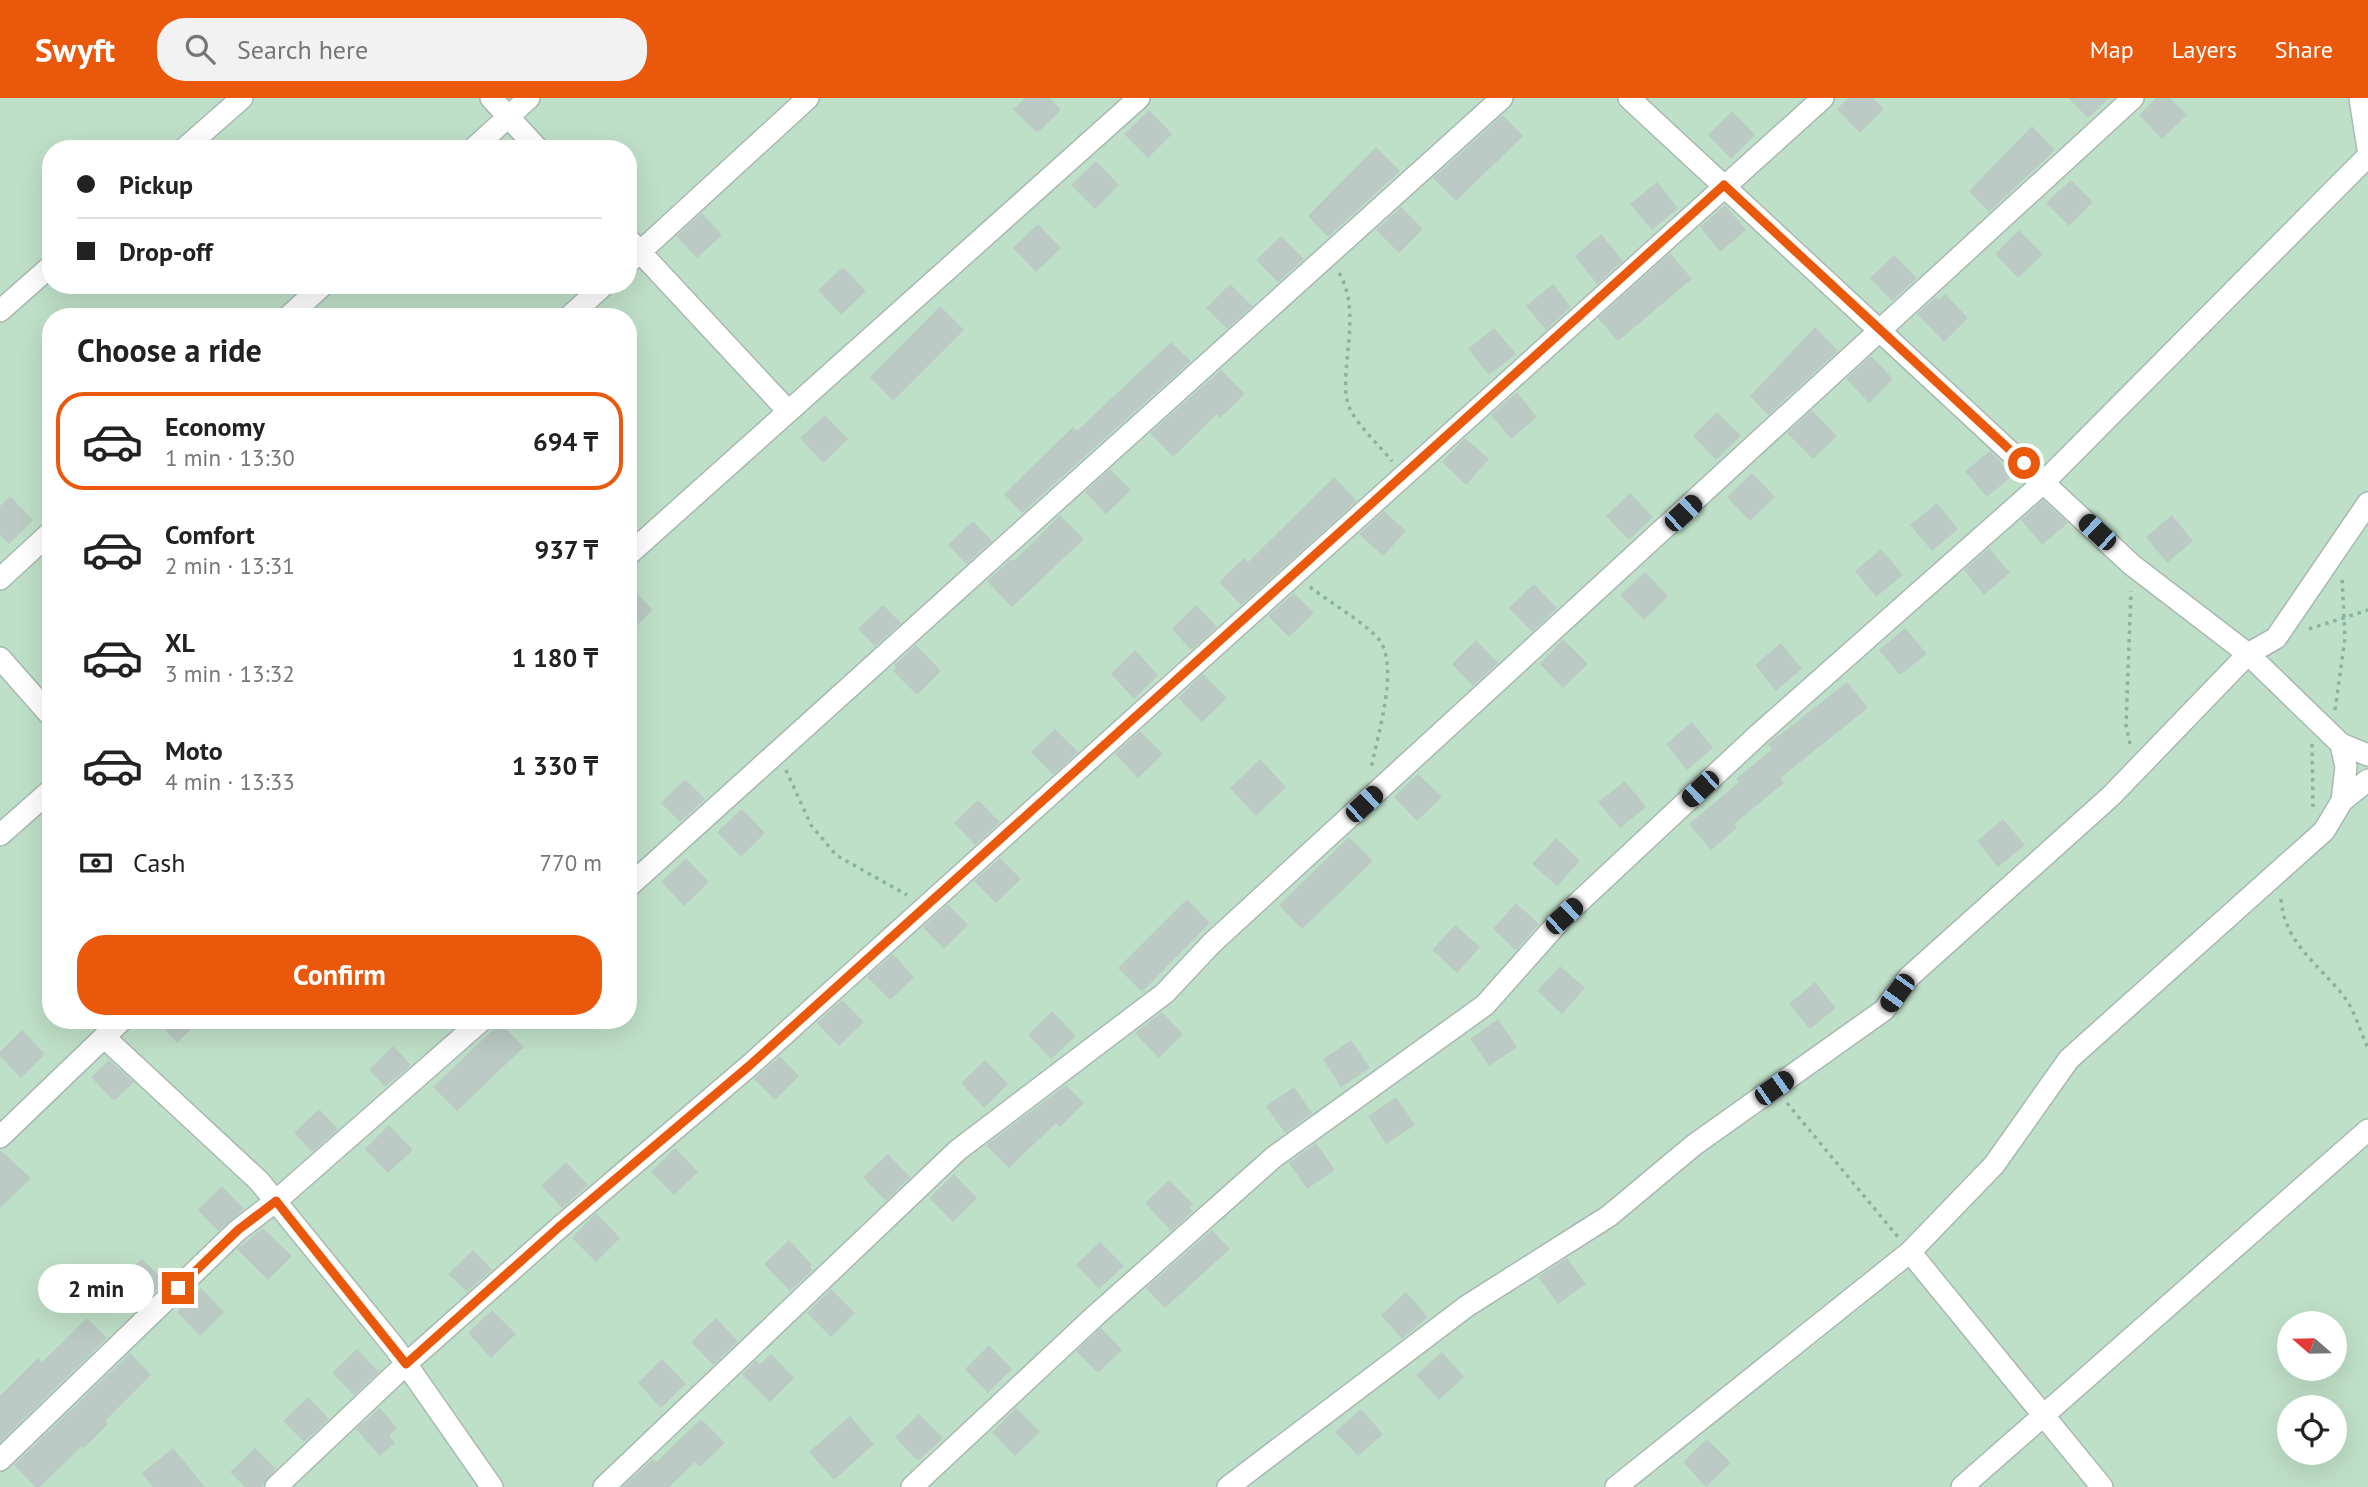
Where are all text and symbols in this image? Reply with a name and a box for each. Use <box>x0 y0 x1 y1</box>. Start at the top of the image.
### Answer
search box <box>157 18 647 81</box>
text: Swyft <box>35 28 115 71</box>
icon: search <box>181 30 219 68</box>
text: Search here <box>237 33 368 66</box>
text: Map <box>2090 34 2134 65</box>
text: Layers <box>2172 34 2237 65</box>
text: Share <box>2275 34 2333 65</box>
text: Pickup <box>119 168 193 201</box>
text: Drop-off <box>119 235 213 268</box>
text: Choose a ride <box>77 329 262 371</box>
icon: car <box>81 410 144 473</box>
text: Economy <box>165 410 265 443</box>
text: 694 ₸ <box>533 425 598 458</box>
text: 1 min · 13:30 <box>165 443 295 472</box>
route start <box>2008 447 2040 479</box>
car <box>1661 491 1706 535</box>
car <box>2075 510 2120 554</box>
icon: car <box>81 518 144 581</box>
text: Comfort <box>165 518 255 551</box>
text: 937 ₸ <box>534 533 598 566</box>
text: 2 min · 13:31 <box>165 551 295 580</box>
icon: car <box>81 626 144 689</box>
text: XL <box>165 626 195 659</box>
text: 1 180 ₸ <box>512 641 598 674</box>
text: 3 min · 13:32 <box>165 659 295 688</box>
icon: car <box>81 734 144 797</box>
text: Moto <box>165 734 223 767</box>
text: 1 330 ₸ <box>512 749 598 782</box>
text: 4 min · 13:33 <box>165 767 295 796</box>
car <box>1678 767 1723 811</box>
car <box>1342 782 1387 826</box>
icon: cash <box>77 844 115 882</box>
text: Cash <box>133 846 185 879</box>
text: 770 m <box>540 848 602 877</box>
car <box>1542 894 1587 938</box>
button: Confirm <box>77 935 602 1015</box>
car <box>1877 970 1918 1016</box>
car <box>1751 1067 1798 1109</box>
callout: 2 min <box>38 1264 154 1312</box>
route end <box>162 1272 194 1304</box>
text: 2 min <box>68 1274 124 1303</box>
north arrow <box>2277 1311 2347 1381</box>
map controls <box>2277 1311 2347 1465</box>
button: locate <box>2277 1395 2347 1465</box>

